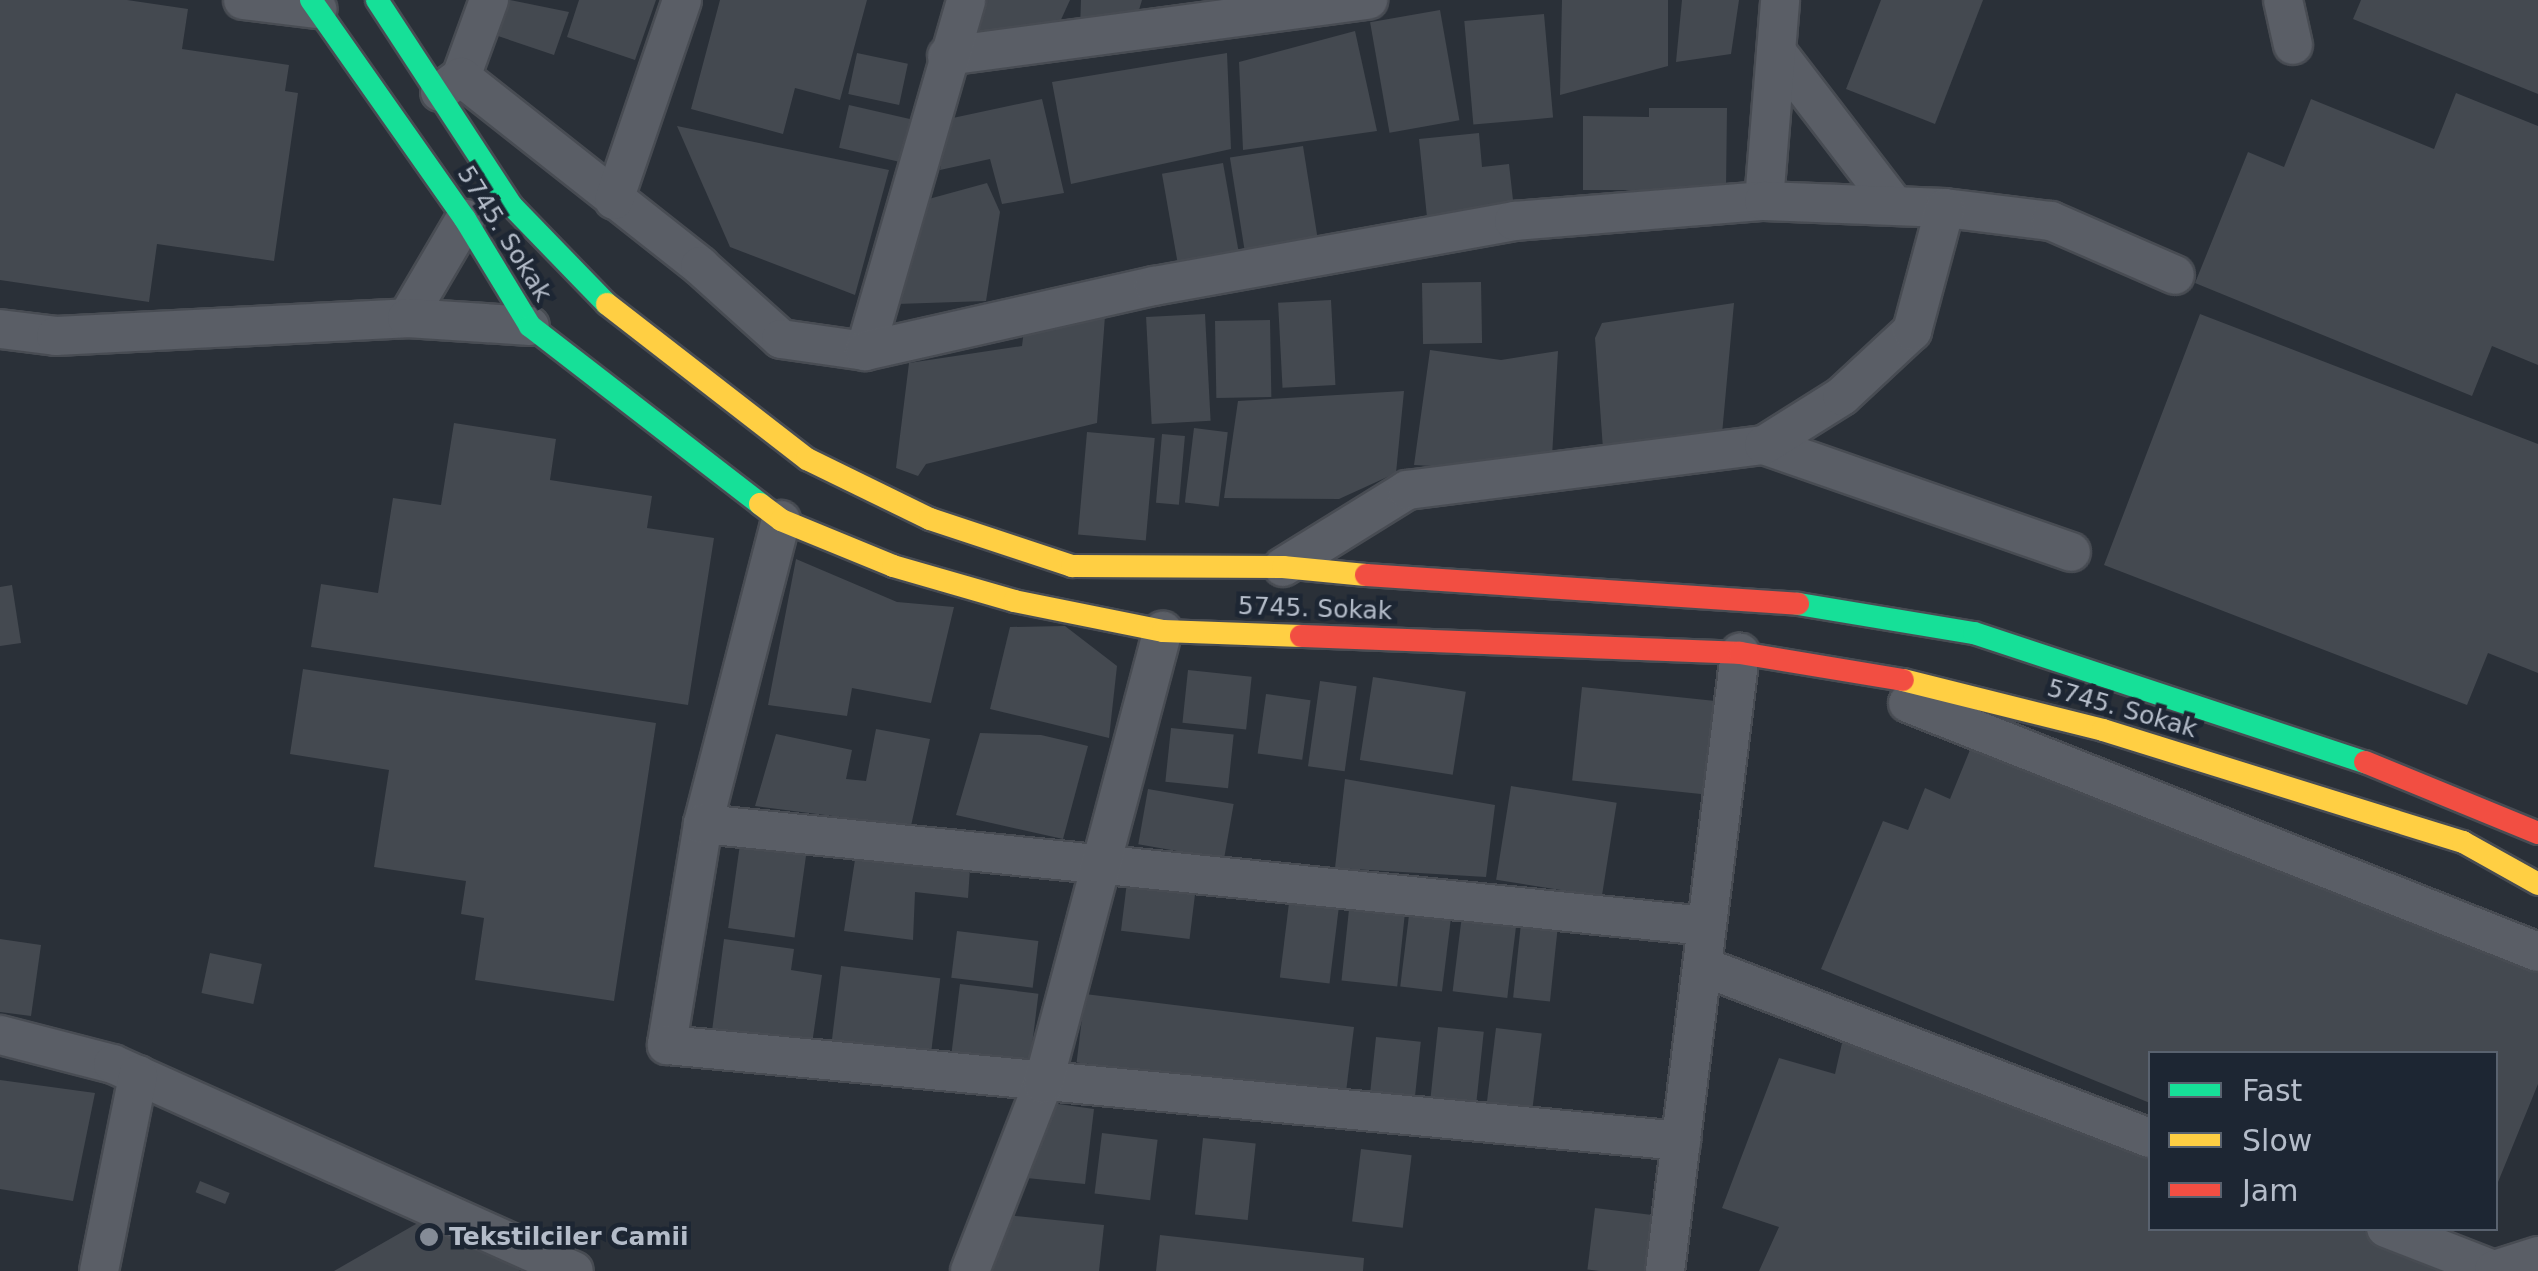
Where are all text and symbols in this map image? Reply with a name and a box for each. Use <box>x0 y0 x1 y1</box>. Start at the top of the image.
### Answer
street label: 5745. Sokak <box>450 161 558 307</box>
street label: 5745. Sokak <box>1237 591 1393 627</box>
street label: 5745. Sokak <box>2044 673 2200 745</box>
legend <box>2148 1051 2498 1231</box>
text: Fast <box>2242 1073 2302 1108</box>
text: Slow <box>2242 1123 2312 1158</box>
text: Jam <box>2242 1173 2298 1208</box>
place label: Tekstilciler Camii <box>449 1222 689 1252</box>
marker: Tekstilciler Camii <box>418 1226 440 1248</box>

